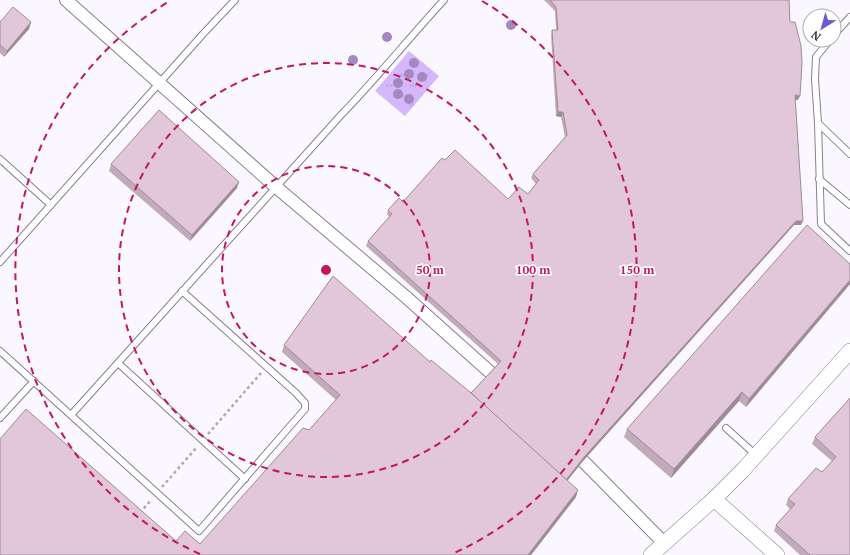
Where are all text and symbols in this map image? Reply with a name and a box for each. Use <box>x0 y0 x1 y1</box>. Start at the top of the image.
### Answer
north arrow <box>802 8 842 48</box>
text: N <box>808 27 824 44</box>
text: 50 m <box>416 262 444 277</box>
text: 100 m <box>516 262 550 277</box>
text: 150 m <box>620 262 654 277</box>
centre of rings <box>319 263 333 277</box>

